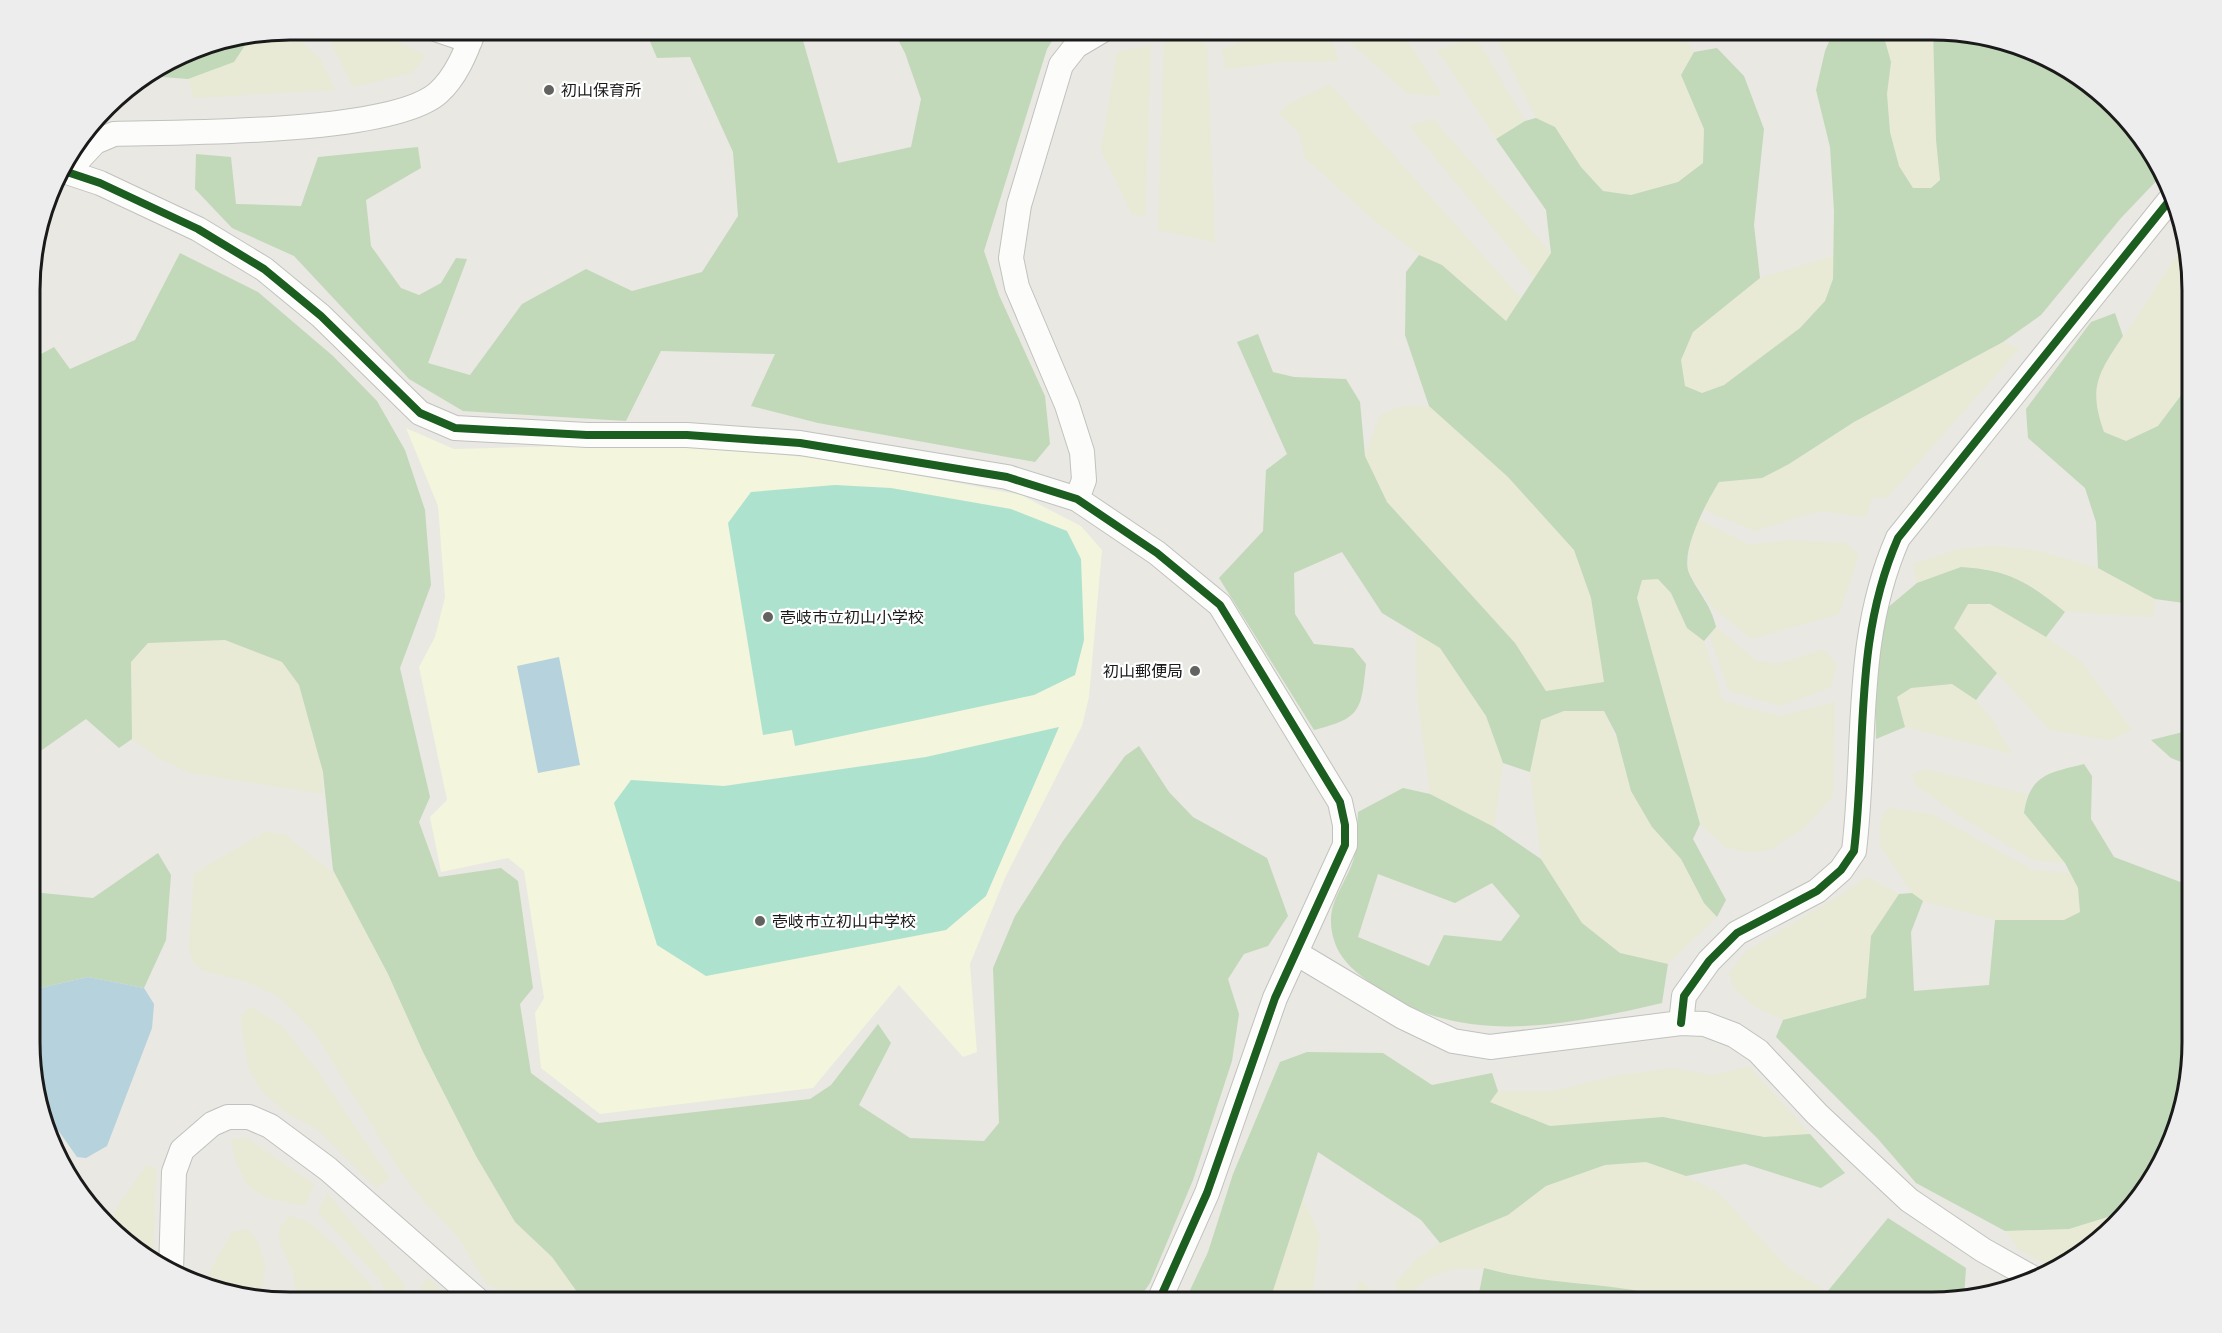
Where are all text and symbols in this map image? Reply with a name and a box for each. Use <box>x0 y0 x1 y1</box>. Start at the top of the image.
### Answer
place label: 初山保育所 <box>561 79 641 101</box>
marker: 初山保育所 <box>542 83 556 97</box>
place label: 壱岐市立初山小学校 <box>780 606 924 628</box>
marker: 壱岐市立初山小学校 <box>761 610 775 624</box>
place label: 初山郵便局 <box>1103 660 1183 682</box>
marker: 初山郵便局 <box>1188 664 1202 678</box>
place label: 壱岐市立初山中学校 <box>772 910 916 932</box>
marker: 壱岐市立初山中学校 <box>753 914 767 928</box>

